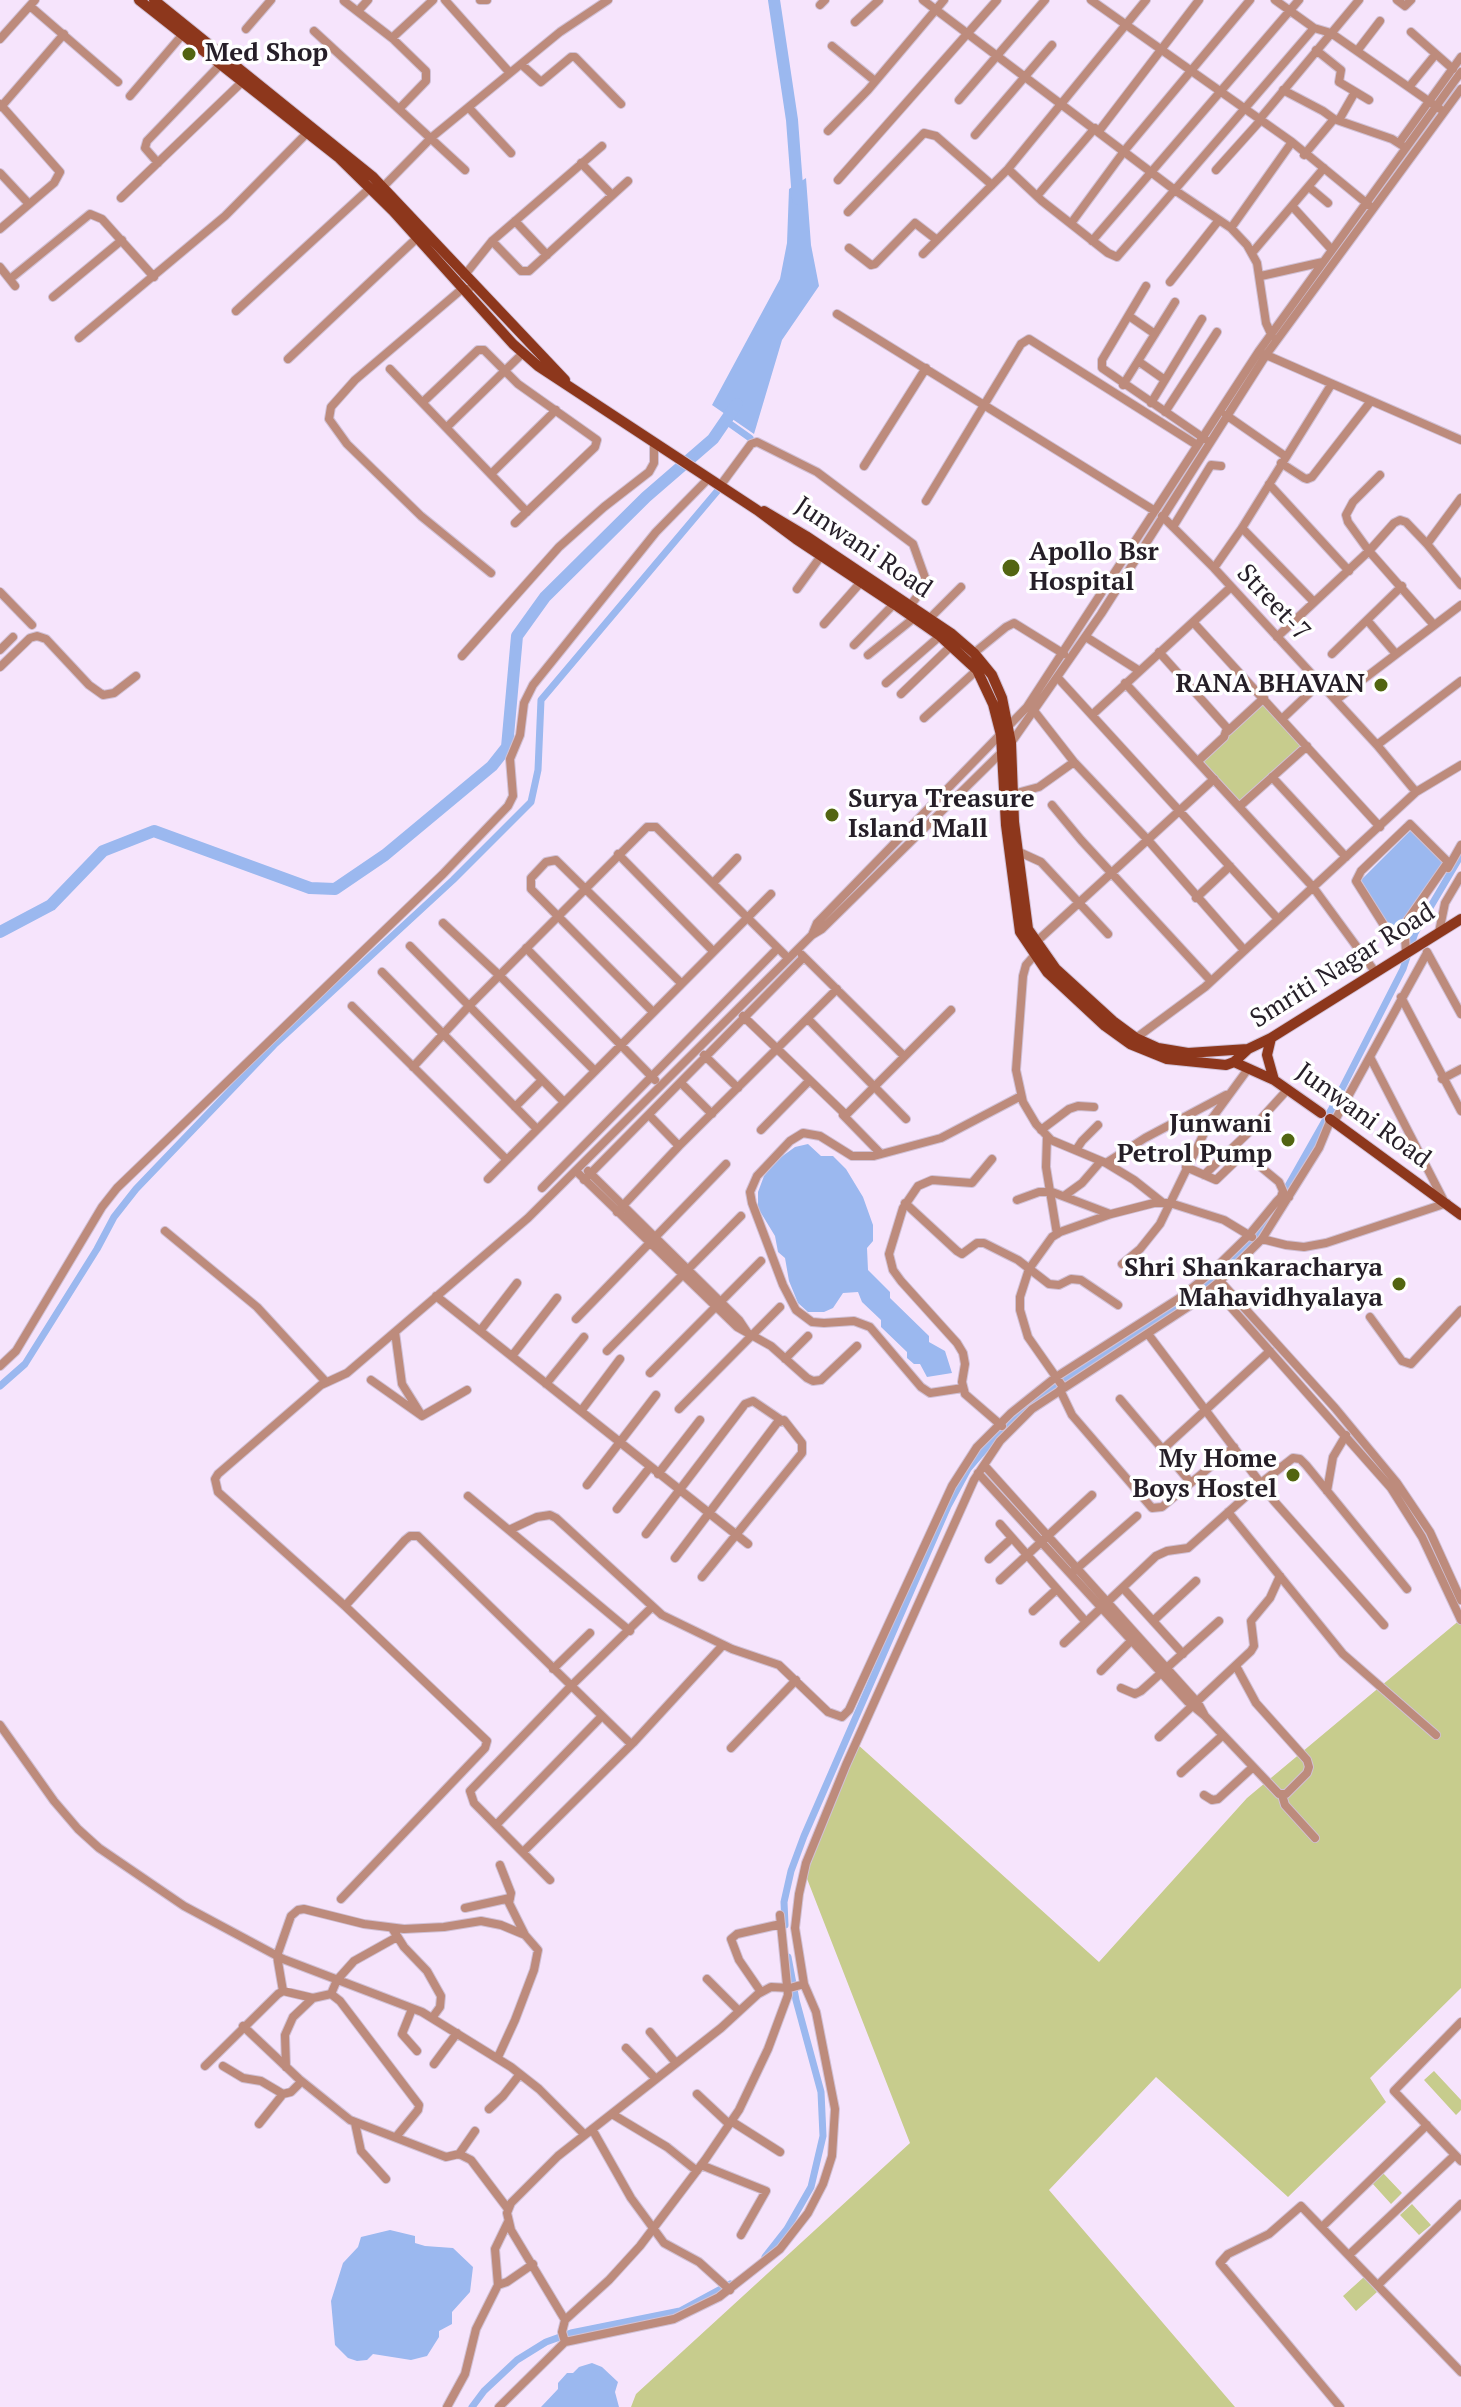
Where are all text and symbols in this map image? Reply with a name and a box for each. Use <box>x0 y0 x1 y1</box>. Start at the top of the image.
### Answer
place label: Med Shop <box>205 38 328 70</box>
marker: Med Shop <box>180 45 198 63</box>
street label: Junwani Road <box>788 491 938 605</box>
place label: Apollo Bsr Hospital <box>1029 537 1159 598</box>
marker: Apollo Bsr Hospital <box>1000 557 1022 579</box>
street label: Street-7 <box>1230 558 1316 648</box>
place label: RANA BHAVAN <box>1175 669 1365 701</box>
marker: RANA BHAVAN <box>1372 676 1390 694</box>
place label: Surya Treasure Island Mall <box>848 784 1035 846</box>
marker: Surya Treasure Island Mall <box>823 806 841 824</box>
street label: Smriti Nagar Road <box>1245 897 1441 1035</box>
street label: Junwani Road <box>1290 1057 1436 1175</box>
place label: Junwani Petrol Pump <box>1117 1109 1272 1170</box>
marker: Junwani Petrol Pump <box>1279 1131 1297 1149</box>
place label: Shri Shankaracharya Mahavidhyalaya <box>1124 1253 1383 1314</box>
marker: Shri Shankaracharya Mahavidhyalaya <box>1390 1275 1408 1293</box>
place label: My Home Boys Hostel <box>1132 1444 1277 1506</box>
marker: My Home Boys Hostel <box>1284 1466 1302 1484</box>

